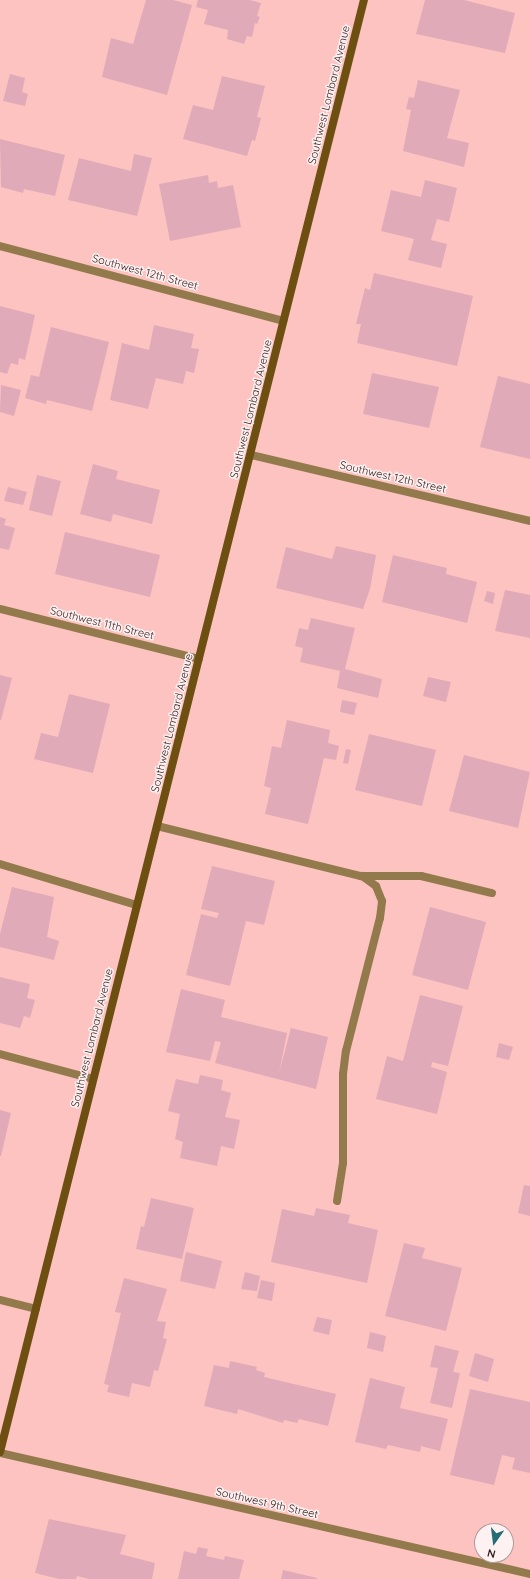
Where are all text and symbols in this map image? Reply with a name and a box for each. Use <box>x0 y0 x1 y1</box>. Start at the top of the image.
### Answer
street label: Southwest Lombard Avenue <box>305 24 353 166</box>
street label: Southwest 12th Street <box>91 252 199 292</box>
street label: Southwest Lombard Avenue <box>227 338 275 480</box>
street label: Southwest 12th Street <box>339 458 447 496</box>
street label: Southwest 11th Street <box>49 604 155 642</box>
street label: Southwest Lombard Avenue <box>148 652 196 794</box>
street label: Southwest Lombard Avenue <box>68 967 116 1109</box>
street label: Southwest 9th Street <box>215 1485 319 1521</box>
north arrow <box>474 1523 514 1563</box>
text: N <box>486 1546 497 1561</box>

